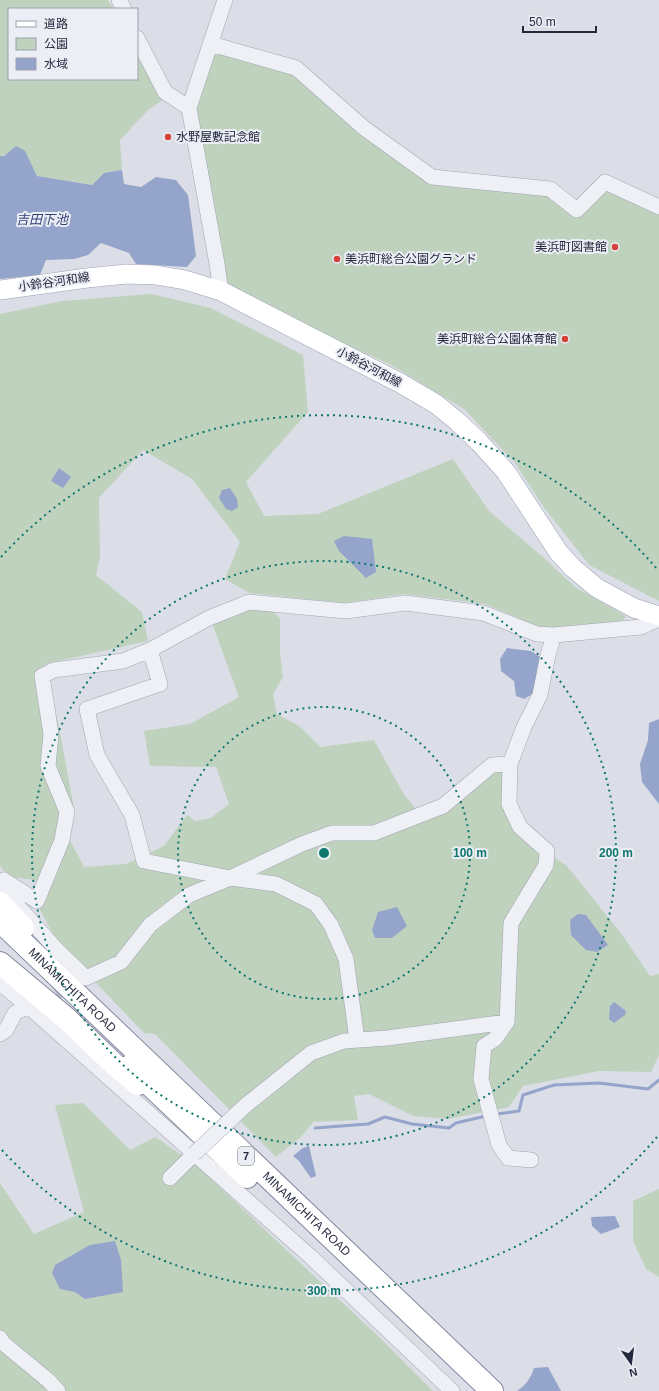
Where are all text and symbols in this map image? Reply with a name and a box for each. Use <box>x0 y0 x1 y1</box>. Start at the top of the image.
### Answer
legend <box>8 8 138 80</box>
scale bar <box>523 8 596 34</box>
text: 50 m <box>529 15 556 29</box>
text: 道路 <box>44 17 68 31</box>
text: 公園 <box>44 37 68 51</box>
text: 水域 <box>44 57 68 71</box>
place label: 水野屋敷記念館 <box>176 130 260 144</box>
marker: 水野屋敷記念館 <box>163 132 173 142</box>
water label: 吉田下池 <box>16 212 70 227</box>
place label: 美浜町図書館 <box>535 240 607 254</box>
marker: 美浜町図書館 <box>610 242 620 252</box>
place label: 美浜町総合公園グランド <box>345 252 477 266</box>
marker: 美浜町総合公園グランド <box>332 254 342 264</box>
street label: 小鈴谷河和線 <box>17 270 91 294</box>
place label: 美浜町総合公園体育館 <box>437 332 557 346</box>
marker: 美浜町総合公園体育館 <box>560 334 570 344</box>
street label: 小鈴谷河和線 <box>334 344 404 390</box>
centre of rings <box>317 846 331 860</box>
text: 100 m <box>453 846 487 860</box>
text: 200 m <box>599 846 633 860</box>
street label: MINAMICHITA ROAD <box>26 945 119 1035</box>
road number: 7 <box>238 1147 254 1165</box>
street label: MINAMICHITA ROAD <box>260 1169 354 1259</box>
text: 300 m <box>307 1284 341 1298</box>
north arrow <box>611 1343 651 1383</box>
text: N <box>628 1366 639 1379</box>

